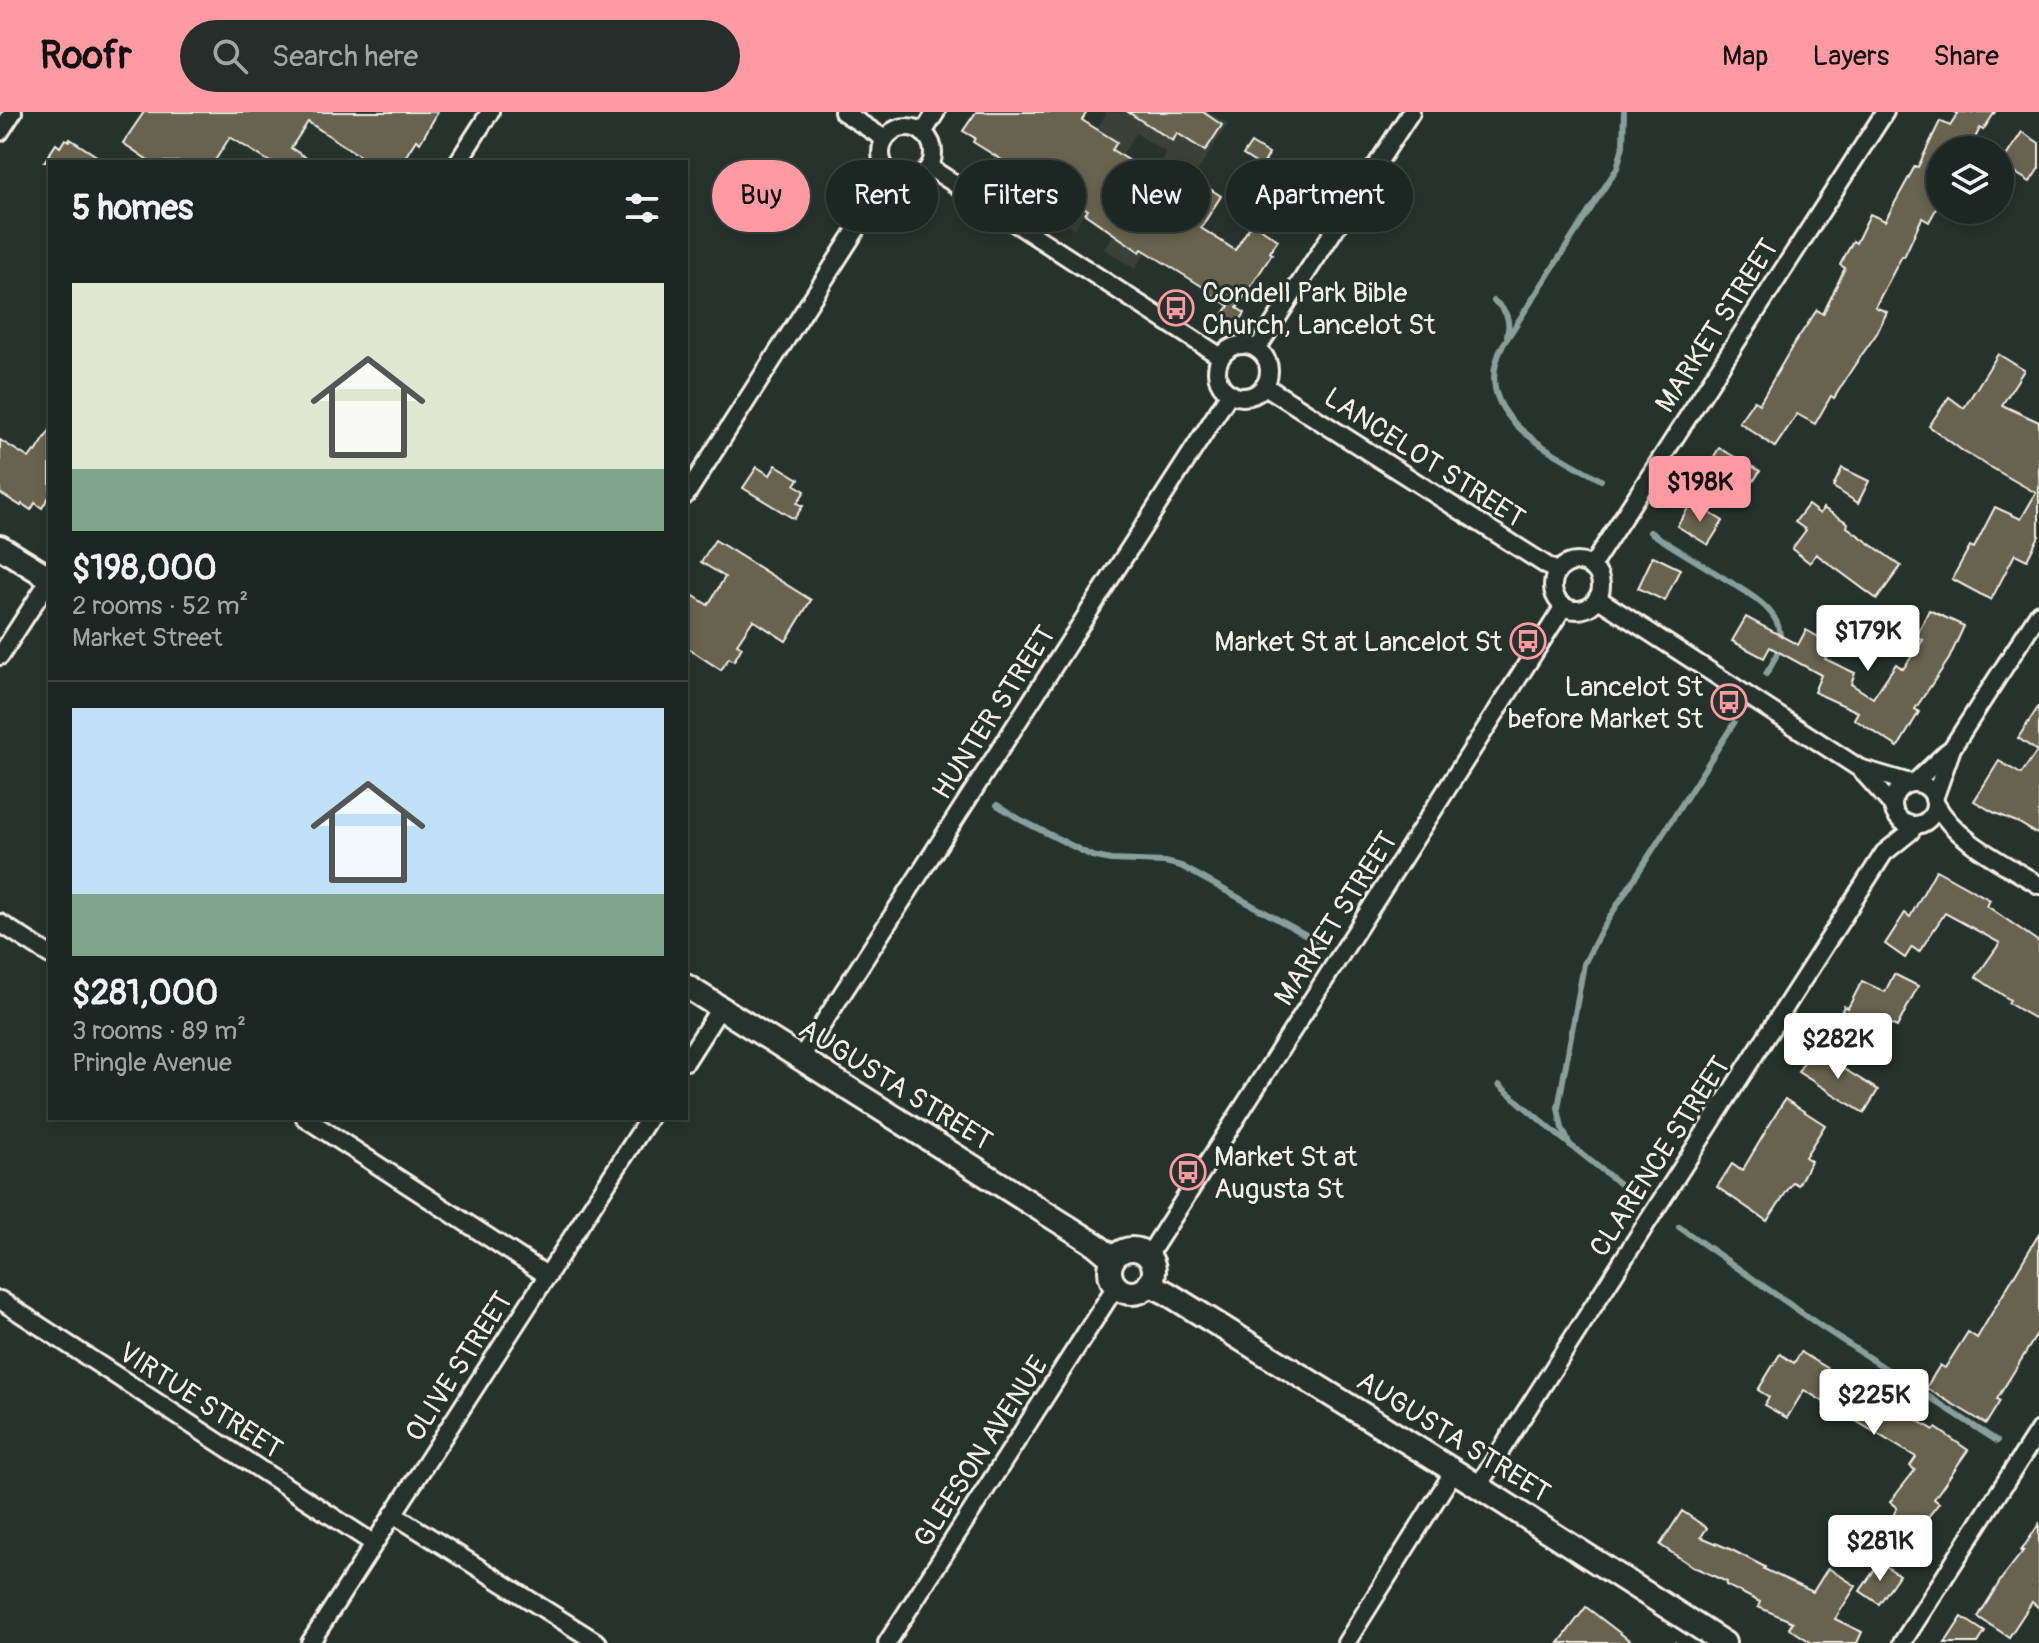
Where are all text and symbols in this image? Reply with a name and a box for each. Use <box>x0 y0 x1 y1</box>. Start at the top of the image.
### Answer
search box <box>180 20 740 92</box>
text: Roofr <box>40 32 132 80</box>
icon: search <box>208 34 252 78</box>
text: Search here <box>272 38 418 75</box>
text: Map <box>1722 39 1768 74</box>
text: Layers <box>1812 39 1889 74</box>
text: Share <box>1933 39 1999 74</box>
map controls <box>1926 136 2014 224</box>
button: layers <box>1926 136 2014 224</box>
chip: Buy <box>712 160 810 232</box>
chip: Rent <box>826 160 938 232</box>
chip: Filters <box>954 160 1086 232</box>
chip: New <box>1102 160 1210 232</box>
chip: Apartment <box>1226 160 1413 232</box>
icon: filters <box>620 186 664 230</box>
text: 5 homes <box>72 187 193 230</box>
street label: MARKET STREET <box>1648 232 1786 419</box>
place label: Condell Park Bible Church, Lancelot St <box>1202 276 1436 343</box>
bus stop icon: Condell Park Bible Church, Lancelot St <box>1157 289 1195 327</box>
icon: home <box>296 335 440 479</box>
street label: LANCELOT STREET <box>1317 380 1531 536</box>
pin: $198K <box>1644 456 1756 524</box>
text: $198K <box>1667 466 1733 498</box>
text: $198,000 <box>72 547 217 590</box>
text: 2 rooms · 52 m² <box>72 590 248 622</box>
pin: $179K <box>1812 605 1924 673</box>
text: $179K <box>1834 615 1902 647</box>
street label: HUNTER STREET <box>925 619 1063 806</box>
text: Market Street <box>72 622 222 654</box>
bus stop icon: Market St at Lancelot St <box>1509 622 1547 660</box>
place label: Market St at Lancelot St <box>1214 625 1503 660</box>
place label: Lancelot St before Market St <box>1508 670 1704 737</box>
bus stop icon: Lancelot St before Market St <box>1710 683 1748 721</box>
icon: home <box>296 760 440 904</box>
street label: MARKET STREET <box>1267 825 1405 1012</box>
text: $281,000 <box>72 972 218 1015</box>
street label: AUGUSTA STREET <box>792 1012 999 1159</box>
pin: $282K <box>1782 1013 1894 1081</box>
text: 3 rooms · 89 m² <box>72 1015 246 1047</box>
text: $282K <box>1802 1023 1874 1055</box>
text: Pringle Avenue <box>72 1047 232 1079</box>
street label: CLARENCE STREET <box>1582 1050 1738 1264</box>
place label: Market St at Augusta St <box>1214 1140 1358 1207</box>
bus stop icon: Market St at Augusta St <box>1169 1153 1207 1191</box>
street label: OLIVE STREET <box>398 1285 521 1448</box>
street label: VIRTUE STREET <box>112 1335 289 1467</box>
street label: GLEESON AVENUE <box>906 1350 1056 1554</box>
street label: AUGUSTA STREET <box>1350 1364 1557 1511</box>
pin: $225K <box>1818 1369 1930 1437</box>
text: $225K <box>1838 1379 1910 1411</box>
pin: $281K <box>1824 1515 1936 1583</box>
text: $281K <box>1846 1525 1914 1557</box>

